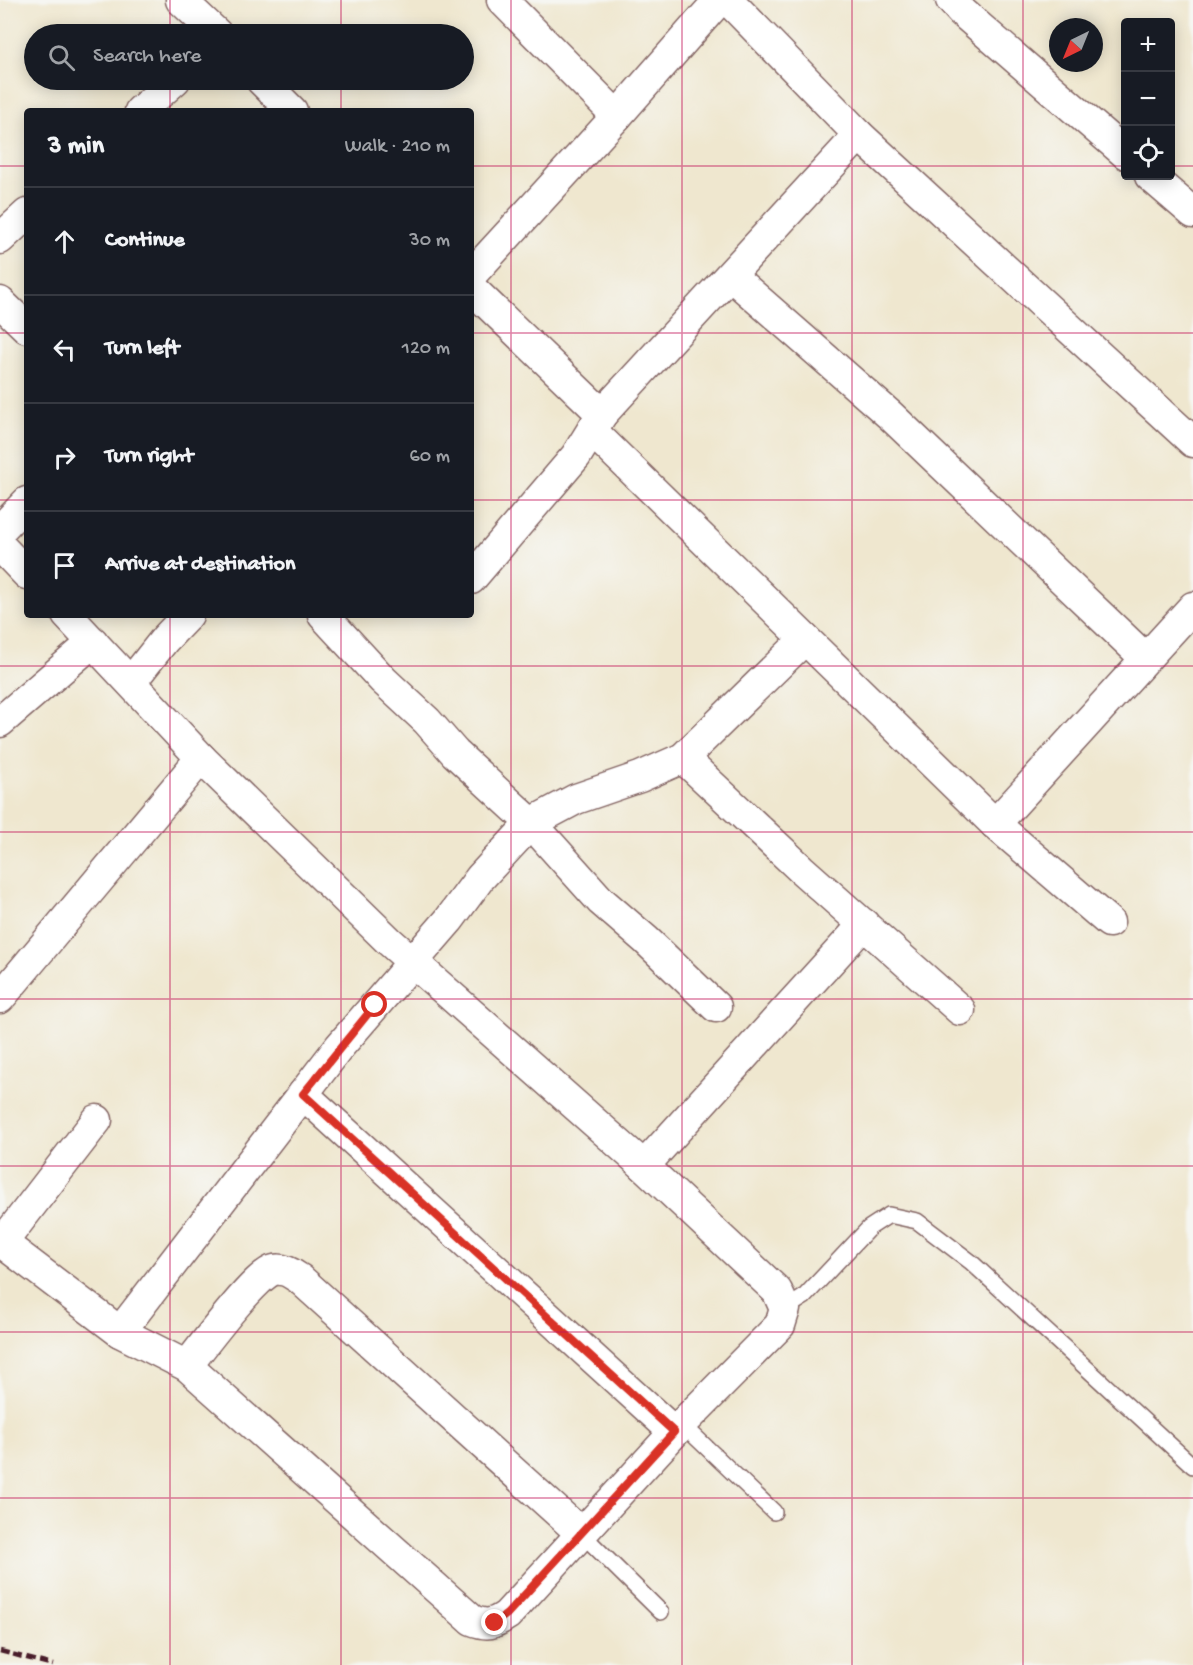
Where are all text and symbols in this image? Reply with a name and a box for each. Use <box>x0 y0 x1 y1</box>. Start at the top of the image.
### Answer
north arrow <box>1049 18 1103 72</box>
map controls <box>1121 18 1175 180</box>
button: + <box>1121 18 1175 72</box>
search box <box>24 24 474 90</box>
icon: search <box>45 41 78 74</box>
text: Search here <box>93 44 201 70</box>
button: − <box>1121 72 1175 126</box>
button: locate <box>1121 126 1175 180</box>
text: 3 min <box>48 132 104 163</box>
text: Walk · 210 m <box>345 136 450 159</box>
icon: ahead <box>48 225 81 258</box>
text: Continue <box>105 228 185 254</box>
text: 30 m <box>409 230 450 253</box>
icon: left <box>48 333 81 366</box>
text: Turn left <box>105 336 179 362</box>
text: 120 m <box>402 338 450 361</box>
icon: right <box>48 441 81 474</box>
text: Turn right <box>105 444 193 470</box>
text: 60 m <box>410 446 450 469</box>
icon: arrive <box>48 549 81 582</box>
text: Arrive at destination <box>105 552 295 578</box>
route start <box>361 991 387 1017</box>
route end <box>481 1609 507 1635</box>

